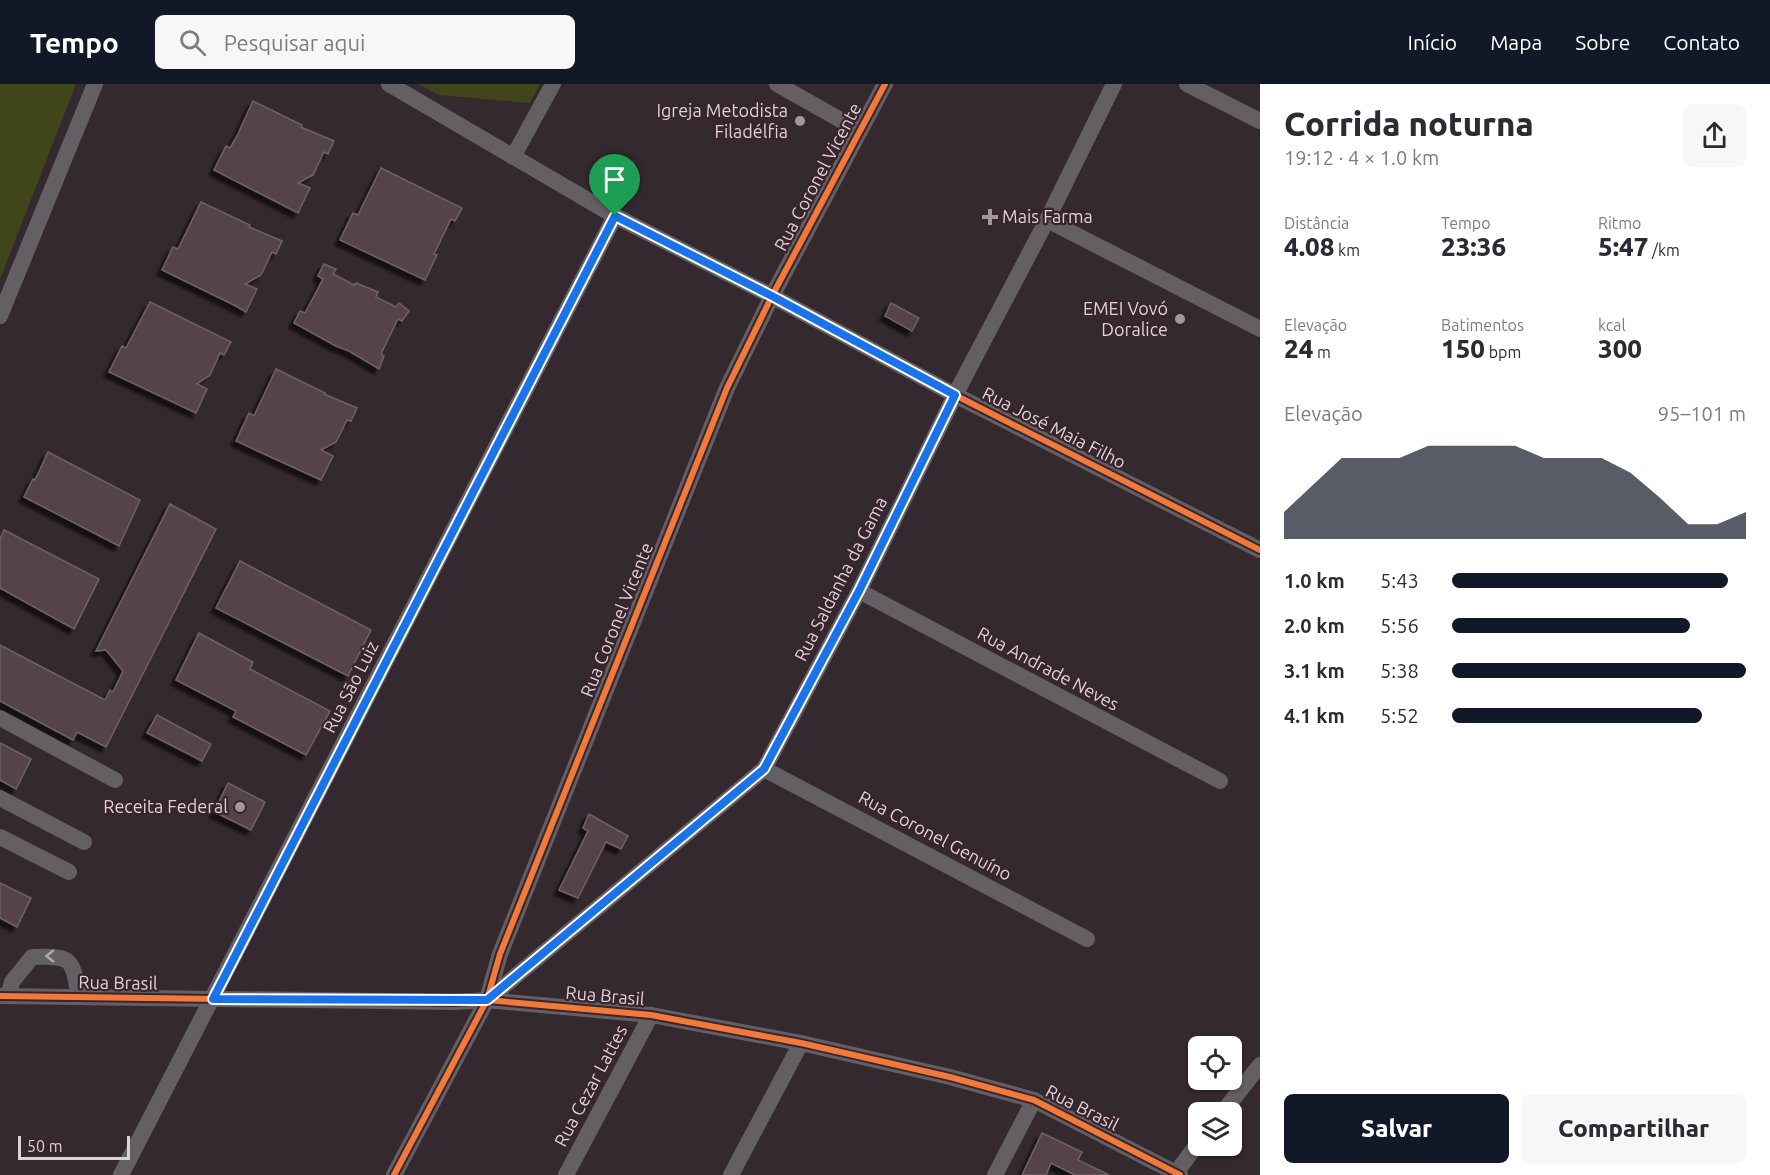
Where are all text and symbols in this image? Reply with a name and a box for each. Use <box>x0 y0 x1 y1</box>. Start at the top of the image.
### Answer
search box <box>155 15 575 69</box>
icon: search <box>176 26 209 59</box>
text: Tempo <box>30 27 119 58</box>
text: Pesquisar aqui <box>224 30 365 55</box>
text: Início <box>1408 30 1457 54</box>
text: Mapa <box>1490 30 1542 54</box>
text: Sobre <box>1575 30 1630 54</box>
text: Contato <box>1663 30 1740 54</box>
street label: Rua Coronel Vicente <box>770 99 865 254</box>
place label: Igreja Metodista Filadélfia <box>656 100 788 141</box>
button: share <box>1683 104 1746 167</box>
text: Corrida noturna <box>1284 105 1534 142</box>
marker: Igreja Metodista Filadélfia <box>793 114 807 128</box>
text: 19:12 · 4 × 1.0 km <box>1284 146 1439 169</box>
pin <box>589 154 640 216</box>
icon: arrive <box>598 163 631 196</box>
place label: Mais Farma <box>1002 206 1093 226</box>
marker: Mais Farma <box>983 210 997 224</box>
text: Distância <box>1284 214 1349 232</box>
text: Tempo <box>1441 214 1491 232</box>
text: Ritmo <box>1598 214 1641 232</box>
text: 4.08 <box>1284 232 1334 261</box>
text: 23:36 <box>1441 232 1506 261</box>
text: 5:47 <box>1598 232 1648 261</box>
text: km <box>1334 241 1360 259</box>
text: /km <box>1648 241 1680 259</box>
place label: EMEI Vovó Doralice <box>1083 298 1168 339</box>
marker: EMEI Vovó Doralice <box>1173 312 1187 326</box>
text: Elevação <box>1284 316 1347 334</box>
text: Batimentos <box>1441 316 1524 334</box>
text: kcal <box>1598 316 1626 334</box>
text: 24 <box>1284 334 1313 363</box>
text: 150 <box>1441 334 1485 363</box>
text: 300 <box>1598 334 1642 363</box>
text: m <box>1313 343 1331 361</box>
text: bpm <box>1485 343 1521 361</box>
street label: Rua José Maia Filho <box>979 382 1129 472</box>
text: Elevação <box>1284 402 1363 425</box>
text: 95–101 m <box>1658 402 1746 425</box>
street label: Rua Saldanha da Gama <box>790 493 890 664</box>
street label: Rua Coronel Vicente <box>576 540 656 700</box>
text: 1.0 km <box>1284 569 1345 592</box>
text: 5:43 <box>1380 569 1419 592</box>
text: 2.0 km <box>1284 614 1345 637</box>
text: 5:56 <box>1380 614 1419 637</box>
street label: Rua Andrade Neves <box>974 622 1123 714</box>
street label: Rua São Luiz <box>318 637 382 736</box>
text: 3.1 km <box>1284 659 1345 682</box>
text: 5:38 <box>1380 659 1419 682</box>
text: 4.1 km <box>1284 704 1345 727</box>
text: 5:52 <box>1380 704 1419 727</box>
street label: Rua Coronel Genuíno <box>856 786 1015 884</box>
place label: Receita Federal <box>103 796 228 816</box>
marker: Receita Federal <box>233 800 247 814</box>
one-way arrow <box>45 950 54 963</box>
street label: Rua Brasil <box>78 971 158 993</box>
street label: Rua Brasil <box>565 982 646 1008</box>
street label: Rua Cezar Lattes <box>550 1021 631 1150</box>
map controls <box>1188 1036 1242 1156</box>
button: locate <box>1188 1036 1242 1090</box>
street label: Rua Brasil <box>1043 1080 1123 1134</box>
button: Salvar <box>1284 1094 1509 1163</box>
button: Compartilhar <box>1521 1094 1746 1163</box>
button: layers <box>1188 1102 1242 1156</box>
scale bar <box>18 1133 130 1160</box>
text: 50 m <box>27 1137 63 1155</box>

